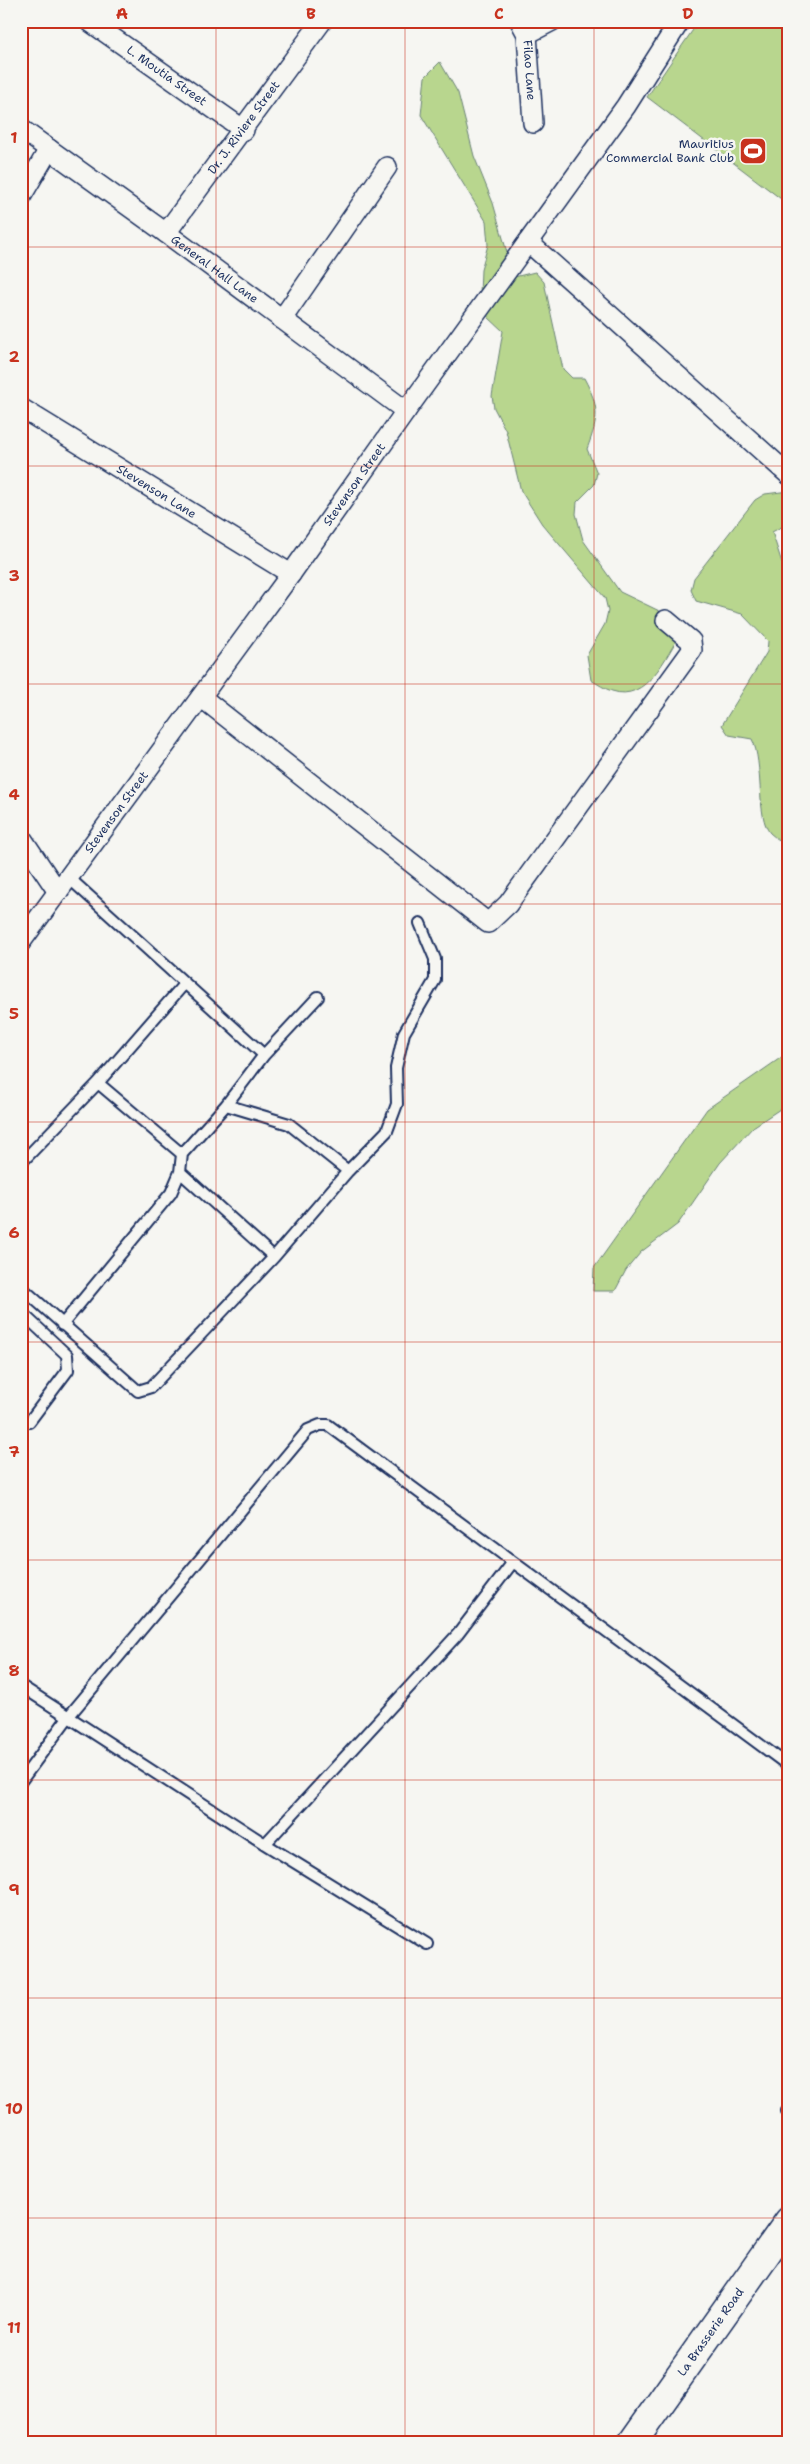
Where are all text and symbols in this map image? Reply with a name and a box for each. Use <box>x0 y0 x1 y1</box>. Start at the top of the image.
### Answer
text: A <box>116 3 128 24</box>
text: B <box>306 3 316 24</box>
text: C <box>494 3 504 24</box>
text: D <box>682 3 694 24</box>
street label: Filao Lane <box>519 40 539 101</box>
street label: L. Moutia Street <box>123 42 210 109</box>
street label: Dr. J. Riviere Street <box>204 78 283 177</box>
text: 1 <box>10 127 18 148</box>
place label: Mauritius Commercial Bank Club <box>606 136 734 166</box>
sports icon: Mauritius Commercial Bank Club <box>738 136 768 166</box>
street label: General Hall Lane <box>168 231 262 307</box>
text: 2 <box>8 346 20 367</box>
street label: Stevenson Street <box>319 440 389 529</box>
street label: Stevenson Lane <box>114 461 199 522</box>
text: 3 <box>8 565 20 586</box>
street label: Stevenson Street <box>81 768 152 856</box>
text: 4 <box>8 784 20 805</box>
text: 5 <box>9 1003 19 1024</box>
text: 6 <box>8 1222 20 1243</box>
text: 7 <box>8 1441 20 1462</box>
text: 8 <box>8 1660 20 1681</box>
text: 9 <box>8 1879 20 1900</box>
text: 10 <box>5 2098 23 2119</box>
street label: La Brasserie Road <box>674 2284 748 2379</box>
text: 11 <box>7 2317 21 2338</box>

